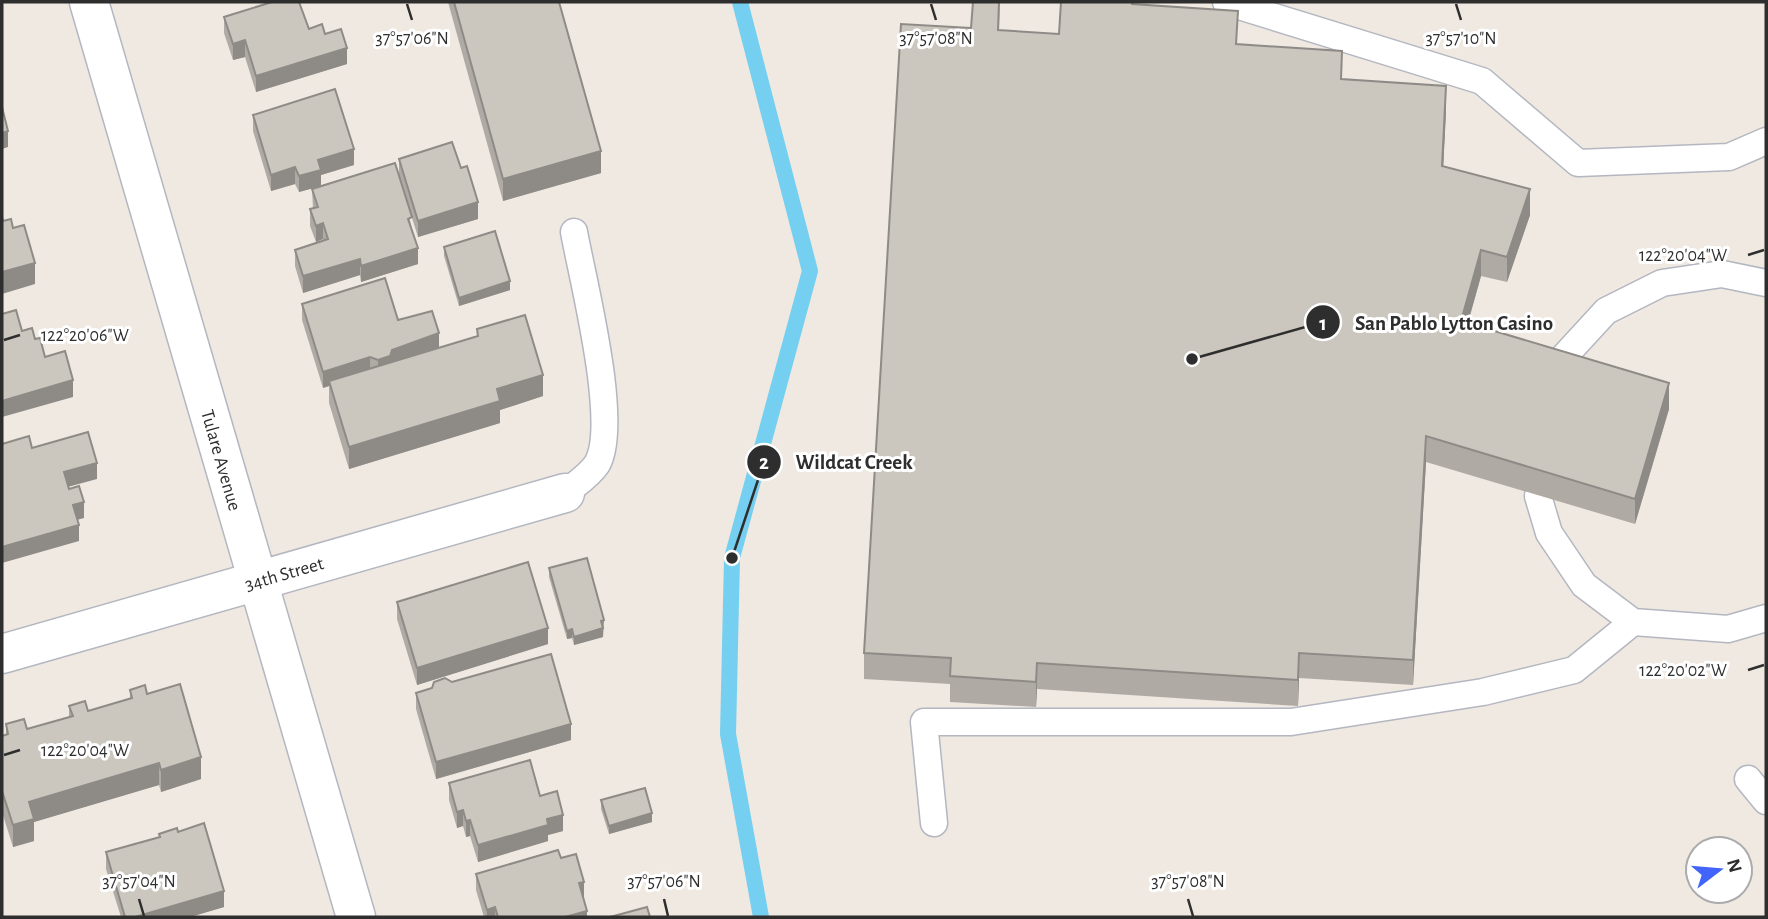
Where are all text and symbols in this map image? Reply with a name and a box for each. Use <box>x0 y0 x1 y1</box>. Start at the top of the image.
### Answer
text: 37°57'06"N <box>375 30 449 48</box>
text: 37°57'08"N <box>899 30 973 48</box>
text: 37°57'10"N <box>1425 30 1497 48</box>
text: 122°20'04"W <box>1639 247 1727 265</box>
callout: San Pablo Lytton Casino <box>1306 301 1567 343</box>
text: 1 <box>1319 313 1327 334</box>
text: San Pablo Lytton Casino <box>1355 313 1553 334</box>
text: 122°20'06"W <box>41 327 129 345</box>
street label: Tulare Avenue <box>197 408 244 513</box>
callout: Wildcat Creek <box>746 441 927 483</box>
text: 2 <box>759 452 769 473</box>
text: Wildcat Creek <box>795 452 913 473</box>
street label: 34th Street <box>243 554 326 595</box>
text: 122°20'02"W <box>1639 662 1727 680</box>
text: 122°20'04"W <box>41 742 129 760</box>
north arrow <box>1684 835 1754 905</box>
text: N <box>1723 857 1745 875</box>
text: 37°57'04"N <box>102 873 176 891</box>
text: 37°57'06"N <box>627 873 701 891</box>
text: 37°57'08"N <box>1151 873 1225 891</box>

